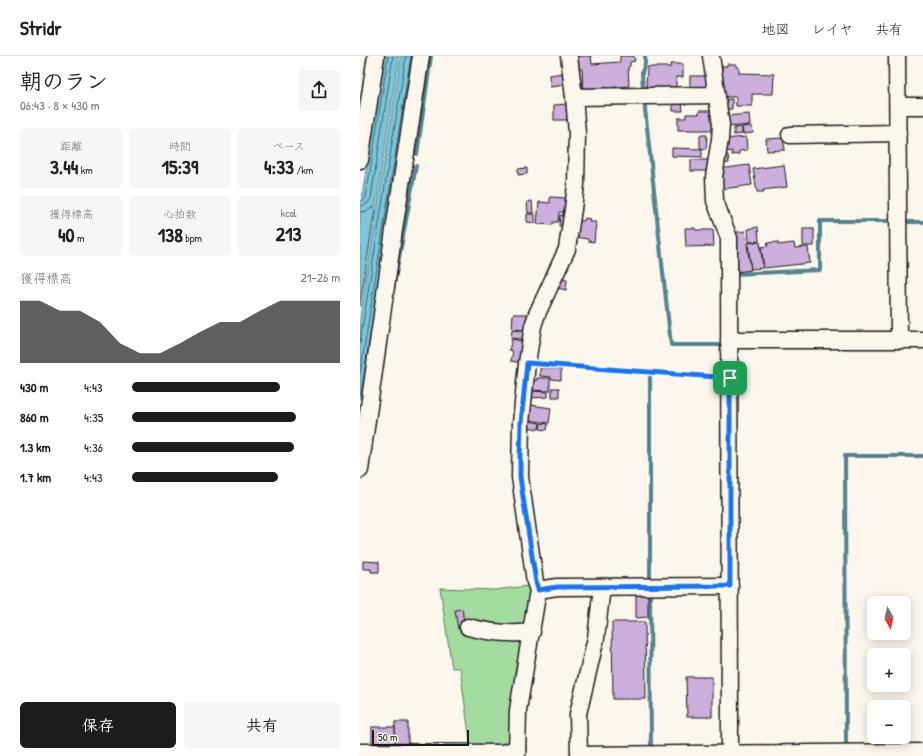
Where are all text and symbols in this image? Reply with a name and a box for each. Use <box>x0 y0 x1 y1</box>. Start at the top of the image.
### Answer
text: Stridr <box>20 15 62 41</box>
text: 地図 <box>762 19 790 38</box>
text: レイヤ <box>812 19 853 38</box>
text: 共有 <box>875 19 903 38</box>
text: 朝のラン <box>20 66 108 96</box>
button: share <box>298 69 340 111</box>
text: 06:43 · 8 × 430 m <box>20 96 100 114</box>
text: 距離 <box>60 139 82 153</box>
text: 時間 <box>169 139 191 153</box>
text: ペース <box>272 139 305 153</box>
text: 3.44 <box>50 153 78 180</box>
text: 15:39 <box>162 153 198 180</box>
text: 4:33 <box>264 153 294 180</box>
text: km <box>78 163 93 177</box>
text: /km <box>294 163 313 177</box>
text: kcal <box>281 206 297 220</box>
text: 獲得標高 <box>49 207 93 221</box>
text: 心拍数 <box>163 207 196 221</box>
text: 213 <box>276 220 301 247</box>
text: 40 <box>58 221 75 248</box>
text: 138 <box>158 221 183 248</box>
text: m <box>75 231 85 245</box>
text: bpm <box>183 231 202 245</box>
text: 21–26 m <box>301 268 340 286</box>
text: 獲得標高 <box>20 269 72 287</box>
pin <box>713 361 747 395</box>
icon: arrive <box>719 367 741 389</box>
text: 430 m <box>20 378 48 396</box>
text: 4:43 <box>84 378 103 396</box>
text: 860 m <box>20 408 48 426</box>
text: 4:35 <box>84 408 103 426</box>
text: 1.3 km <box>20 438 51 456</box>
text: 4:36 <box>84 438 103 456</box>
text: 1.7 km <box>20 468 51 486</box>
text: 4:43 <box>84 468 103 486</box>
north arrow <box>867 596 911 640</box>
map controls <box>867 596 911 744</box>
button: + <box>867 648 911 692</box>
button: − <box>867 700 911 744</box>
button: 保存 <box>20 702 176 748</box>
button: 共有 <box>184 702 340 748</box>
scale bar <box>372 728 469 747</box>
text: 50 m <box>378 730 398 744</box>

